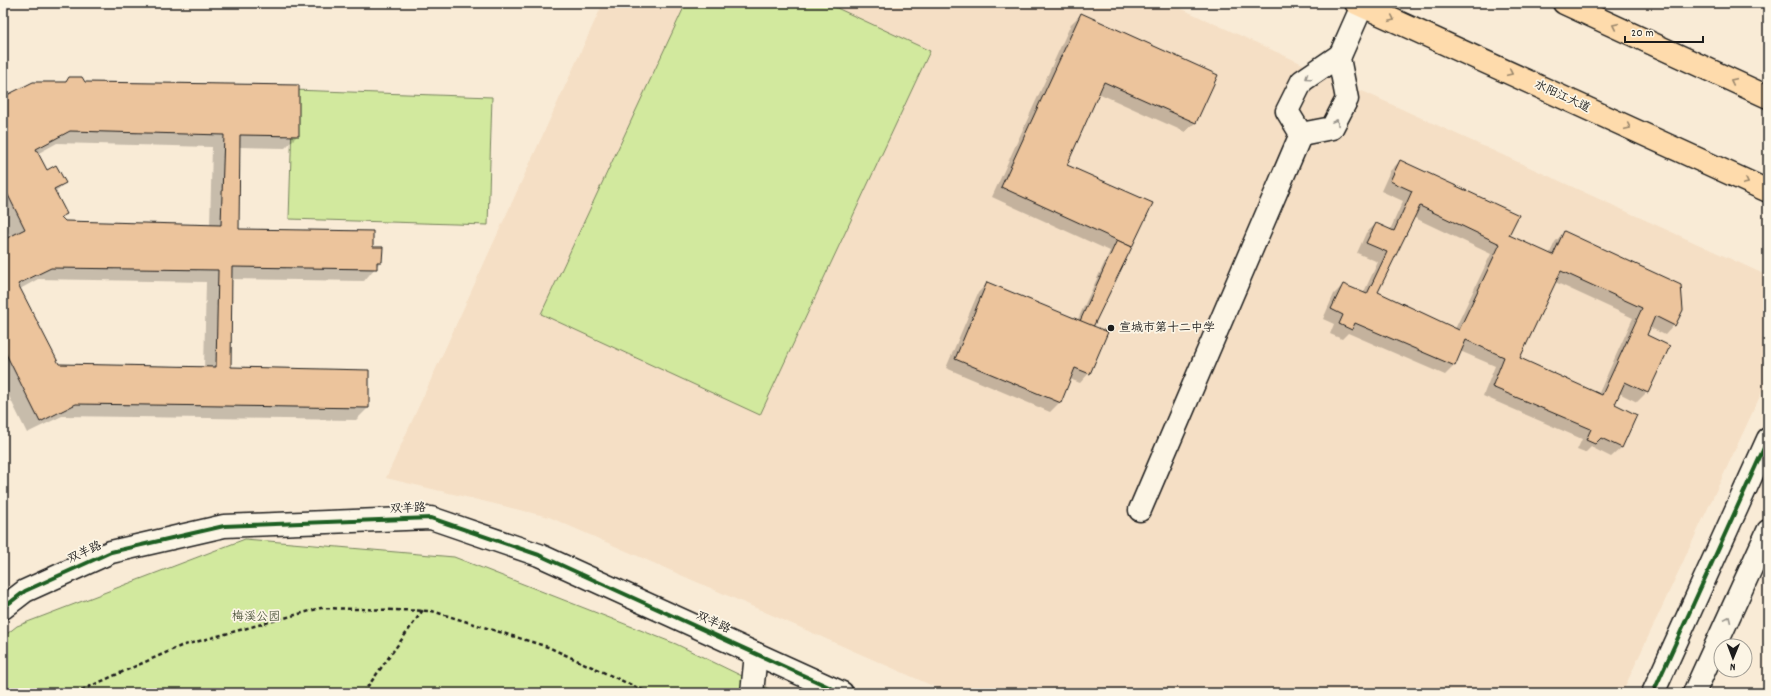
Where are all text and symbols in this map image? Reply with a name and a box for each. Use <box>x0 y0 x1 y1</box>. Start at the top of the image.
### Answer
one-way arrow <box>1387 14 1395 22</box>
scale bar <box>1625 18 1703 44</box>
one-way arrow <box>1611 23 1619 31</box>
text: 20 m <box>1631 25 1654 42</box>
one-way arrow <box>1506 68 1513 76</box>
one-way arrow <box>1305 72 1312 80</box>
street label: 水阳江大道 <box>1531 77 1593 117</box>
one-way arrow <box>1729 78 1737 86</box>
one-way arrow <box>1331 119 1338 126</box>
one-way arrow <box>1625 123 1632 131</box>
one-way arrow <box>1743 177 1750 185</box>
place label: 宣城市第十二中学 <box>1119 320 1215 337</box>
marker: 宣城市第十二中学 <box>1106 323 1116 333</box>
street label: 双羊路 <box>390 500 426 518</box>
street label: 双羊路 <box>65 538 105 568</box>
street label: 双羊路 <box>693 608 733 638</box>
park label: 梅溪公园 <box>232 609 280 626</box>
one-way arrow <box>1723 616 1731 624</box>
north arrow <box>1713 638 1753 678</box>
text: N <box>1729 658 1736 674</box>

